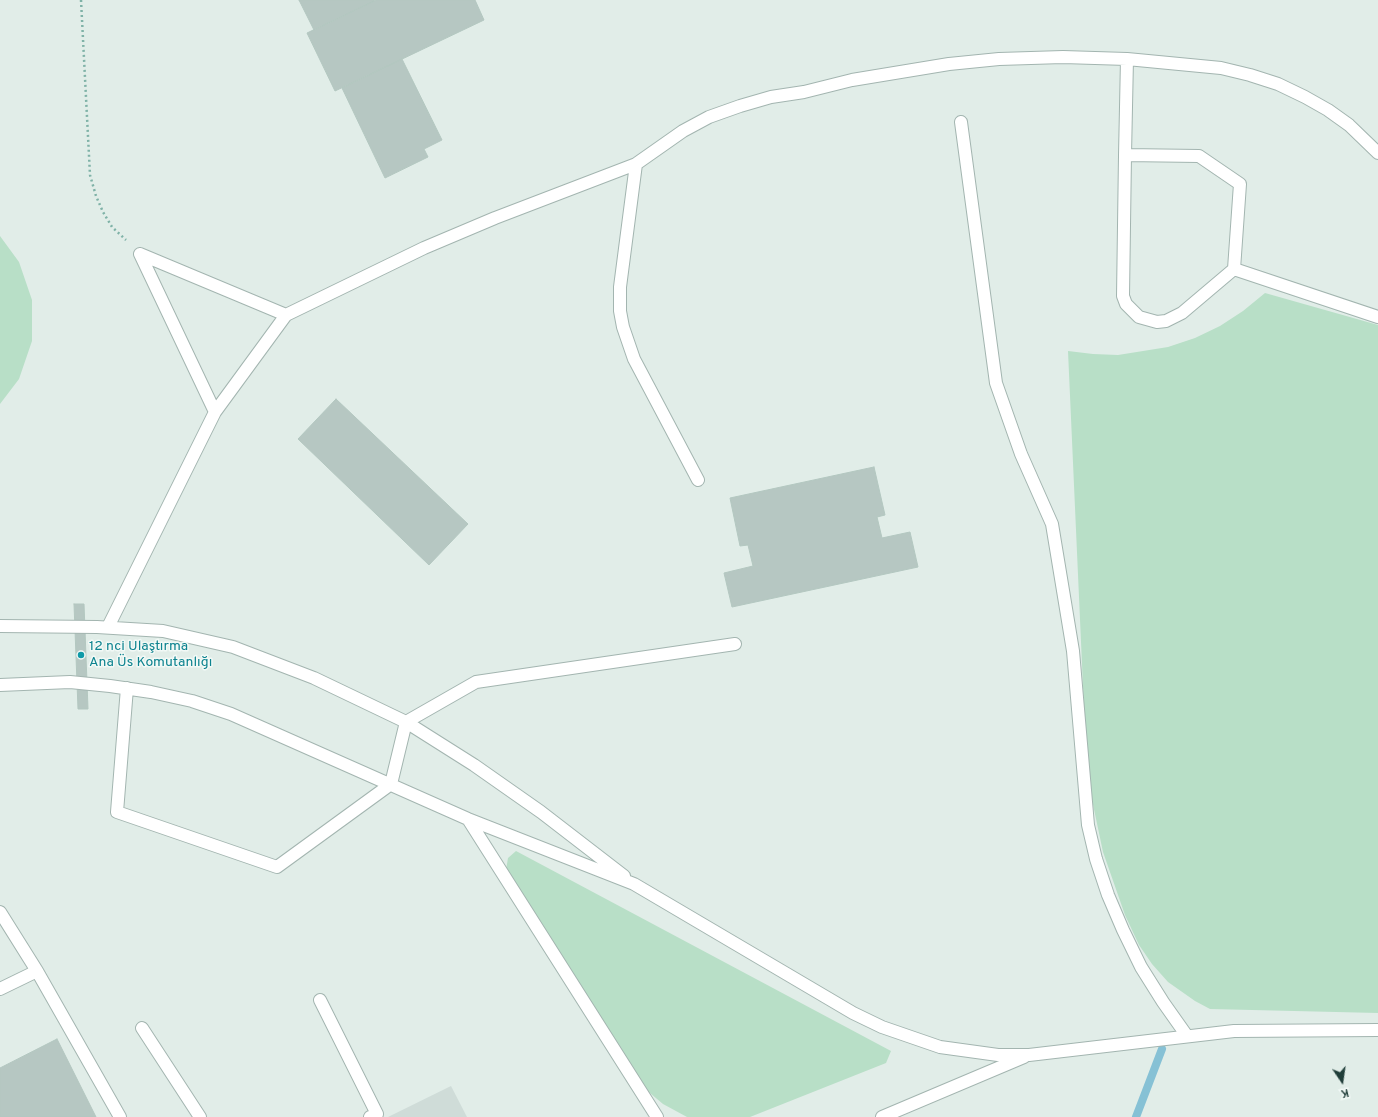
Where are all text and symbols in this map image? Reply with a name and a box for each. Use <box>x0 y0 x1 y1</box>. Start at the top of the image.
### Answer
place label: 12 nci Ulaştırma Ana Üs Komutanlığı <box>89 639 212 672</box>
marker: 12 nci Ulaştırma Ana Üs Komutanlığı <box>76 650 86 660</box>
north arrow <box>1322 1061 1362 1101</box>
text: K <box>1339 1085 1350 1100</box>

